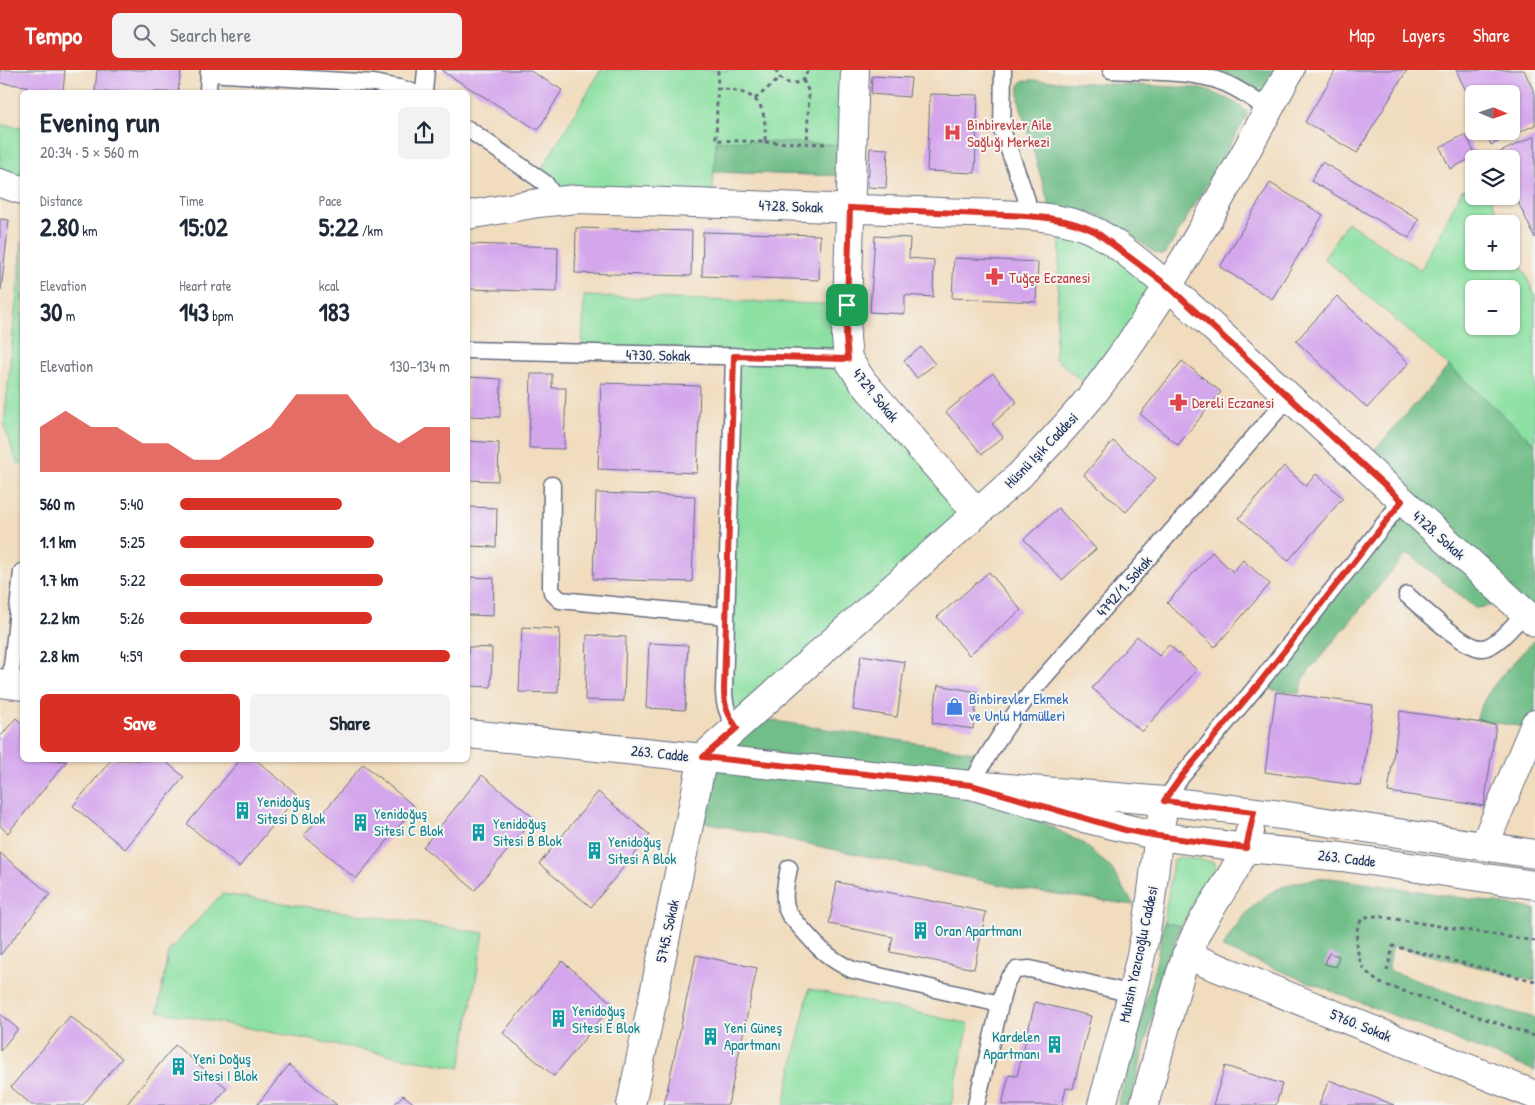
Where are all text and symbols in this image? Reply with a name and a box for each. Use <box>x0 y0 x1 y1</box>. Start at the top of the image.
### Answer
search box <box>112 13 462 58</box>
text: Tempo <box>25 19 82 51</box>
icon: search <box>130 21 158 49</box>
text: Search here <box>170 22 251 48</box>
text: Map <box>1349 23 1375 48</box>
text: Layers <box>1403 23 1445 48</box>
text: Share <box>1473 23 1510 48</box>
north arrow <box>1465 85 1520 140</box>
map controls <box>1465 85 1520 335</box>
text: Evening run <box>40 103 160 141</box>
button: share <box>398 107 450 159</box>
place label: Binbirevler Aile Sağlığı Merkezi <box>967 114 1052 152</box>
hospital icon: Binbirevler Aile Sağlığı Merkezi <box>943 123 963 143</box>
text: 20:34 · 5 × 560 m <box>40 141 139 163</box>
button: layers <box>1465 150 1520 205</box>
text: Distance <box>40 191 83 210</box>
text: Time <box>179 191 204 210</box>
text: Pace <box>319 191 342 210</box>
street label: 4728. Sokak <box>758 194 824 218</box>
text: 2.80 <box>40 210 79 244</box>
text: 15:02 <box>179 210 228 244</box>
text: 5:22 <box>319 210 358 244</box>
button: + <box>1465 215 1520 270</box>
text: km <box>79 221 98 240</box>
text: /km <box>358 221 383 240</box>
pharmacy icon: Tuğçe Eczanesi <box>985 267 1005 287</box>
place label: Tuğçe Eczanesi <box>1009 267 1091 288</box>
text: Elevation <box>40 276 87 295</box>
text: Heart rate <box>179 276 232 295</box>
text: kcal <box>319 276 339 295</box>
button: − <box>1465 280 1520 335</box>
pin <box>826 284 868 326</box>
icon: arrive <box>833 291 861 319</box>
text: 30 <box>40 295 62 329</box>
text: 143 <box>179 295 209 329</box>
text: 183 <box>319 295 350 329</box>
text: m <box>62 306 75 325</box>
text: bpm <box>209 306 233 325</box>
street label: 4730. Sokak <box>626 344 690 366</box>
text: Elevation <box>40 355 93 377</box>
text: 130–134 m <box>390 355 450 377</box>
street label: 4729. Sokak <box>848 364 904 426</box>
pharmacy icon: Dereli Eczanesi <box>1168 392 1188 412</box>
place label: Dereli Eczanesi <box>1192 392 1274 413</box>
street label: Hüsnü Işık Caddesi <box>999 407 1083 493</box>
text: 560 m <box>40 493 75 515</box>
text: 5:40 <box>120 493 144 515</box>
street label: 4728. Sokak <box>1408 506 1470 564</box>
text: 1.1 km <box>40 531 76 553</box>
text: 5:25 <box>120 531 145 553</box>
street label: 4792/1. Sokak <box>1091 551 1157 621</box>
text: 1.7 km <box>40 569 78 591</box>
text: 5:22 <box>120 569 145 591</box>
text: 2.2 km <box>40 607 80 629</box>
text: 5:26 <box>120 607 144 629</box>
text: 2.8 km <box>40 645 79 667</box>
text: 4:59 <box>120 645 142 667</box>
place label: Binbirevler Ekmek ve Unlu Mamülleri <box>969 688 1068 726</box>
button: Save <box>40 694 240 752</box>
button: Share <box>250 694 450 752</box>
shop icon: Binbirevler Ekmek ve Unlu Mamülleri <box>945 697 965 717</box>
street label: 263. Cadde <box>630 740 690 766</box>
place label: Yenidoğuş Sitesi D Blok <box>257 791 325 829</box>
building icon: Yenidoğuş Sitesi D Blok <box>233 800 253 820</box>
place label: Yenidoğuş Sitesi C Blok <box>374 803 444 841</box>
building icon: Yenidoğuş Sitesi C Blok <box>350 812 370 832</box>
place label: Yenidoğuş Sitesi B Blok <box>493 813 562 851</box>
building icon: Yenidoğuş Sitesi B Blok <box>469 822 489 842</box>
place label: Yenidoğuş Sitesi A Blok <box>608 831 677 869</box>
building icon: Yenidoğuş Sitesi A Blok <box>584 840 604 860</box>
street label: 263. Cadde <box>1317 844 1377 872</box>
street label: Muhsin Yazıcıoğlu Caddesi <box>1113 884 1163 1024</box>
street label: 5745. Sokak <box>650 898 684 964</box>
building icon: Oran Apartmanı <box>911 920 931 940</box>
place label: Oran Apartmanı <box>935 920 1022 941</box>
place label: Yenidoğuş Sitesi E Blok <box>572 1000 640 1038</box>
street label: 5760. Sokak <box>1327 1003 1395 1047</box>
building icon: Yenidoğuş Sitesi E Blok <box>548 1009 568 1029</box>
place label: Yeni Güneş Apartmanı <box>724 1017 782 1055</box>
building icon: Yeni Güneş Apartmanı <box>700 1026 720 1046</box>
place label: Kardelen Apartmanı <box>983 1026 1040 1064</box>
building icon: Kardelen Apartmanı <box>1044 1035 1064 1055</box>
place label: Yeni Doğuş Sitesi I Blok <box>193 1048 258 1086</box>
building icon: Yeni Doğuş Sitesi I Blok <box>169 1057 189 1077</box>

